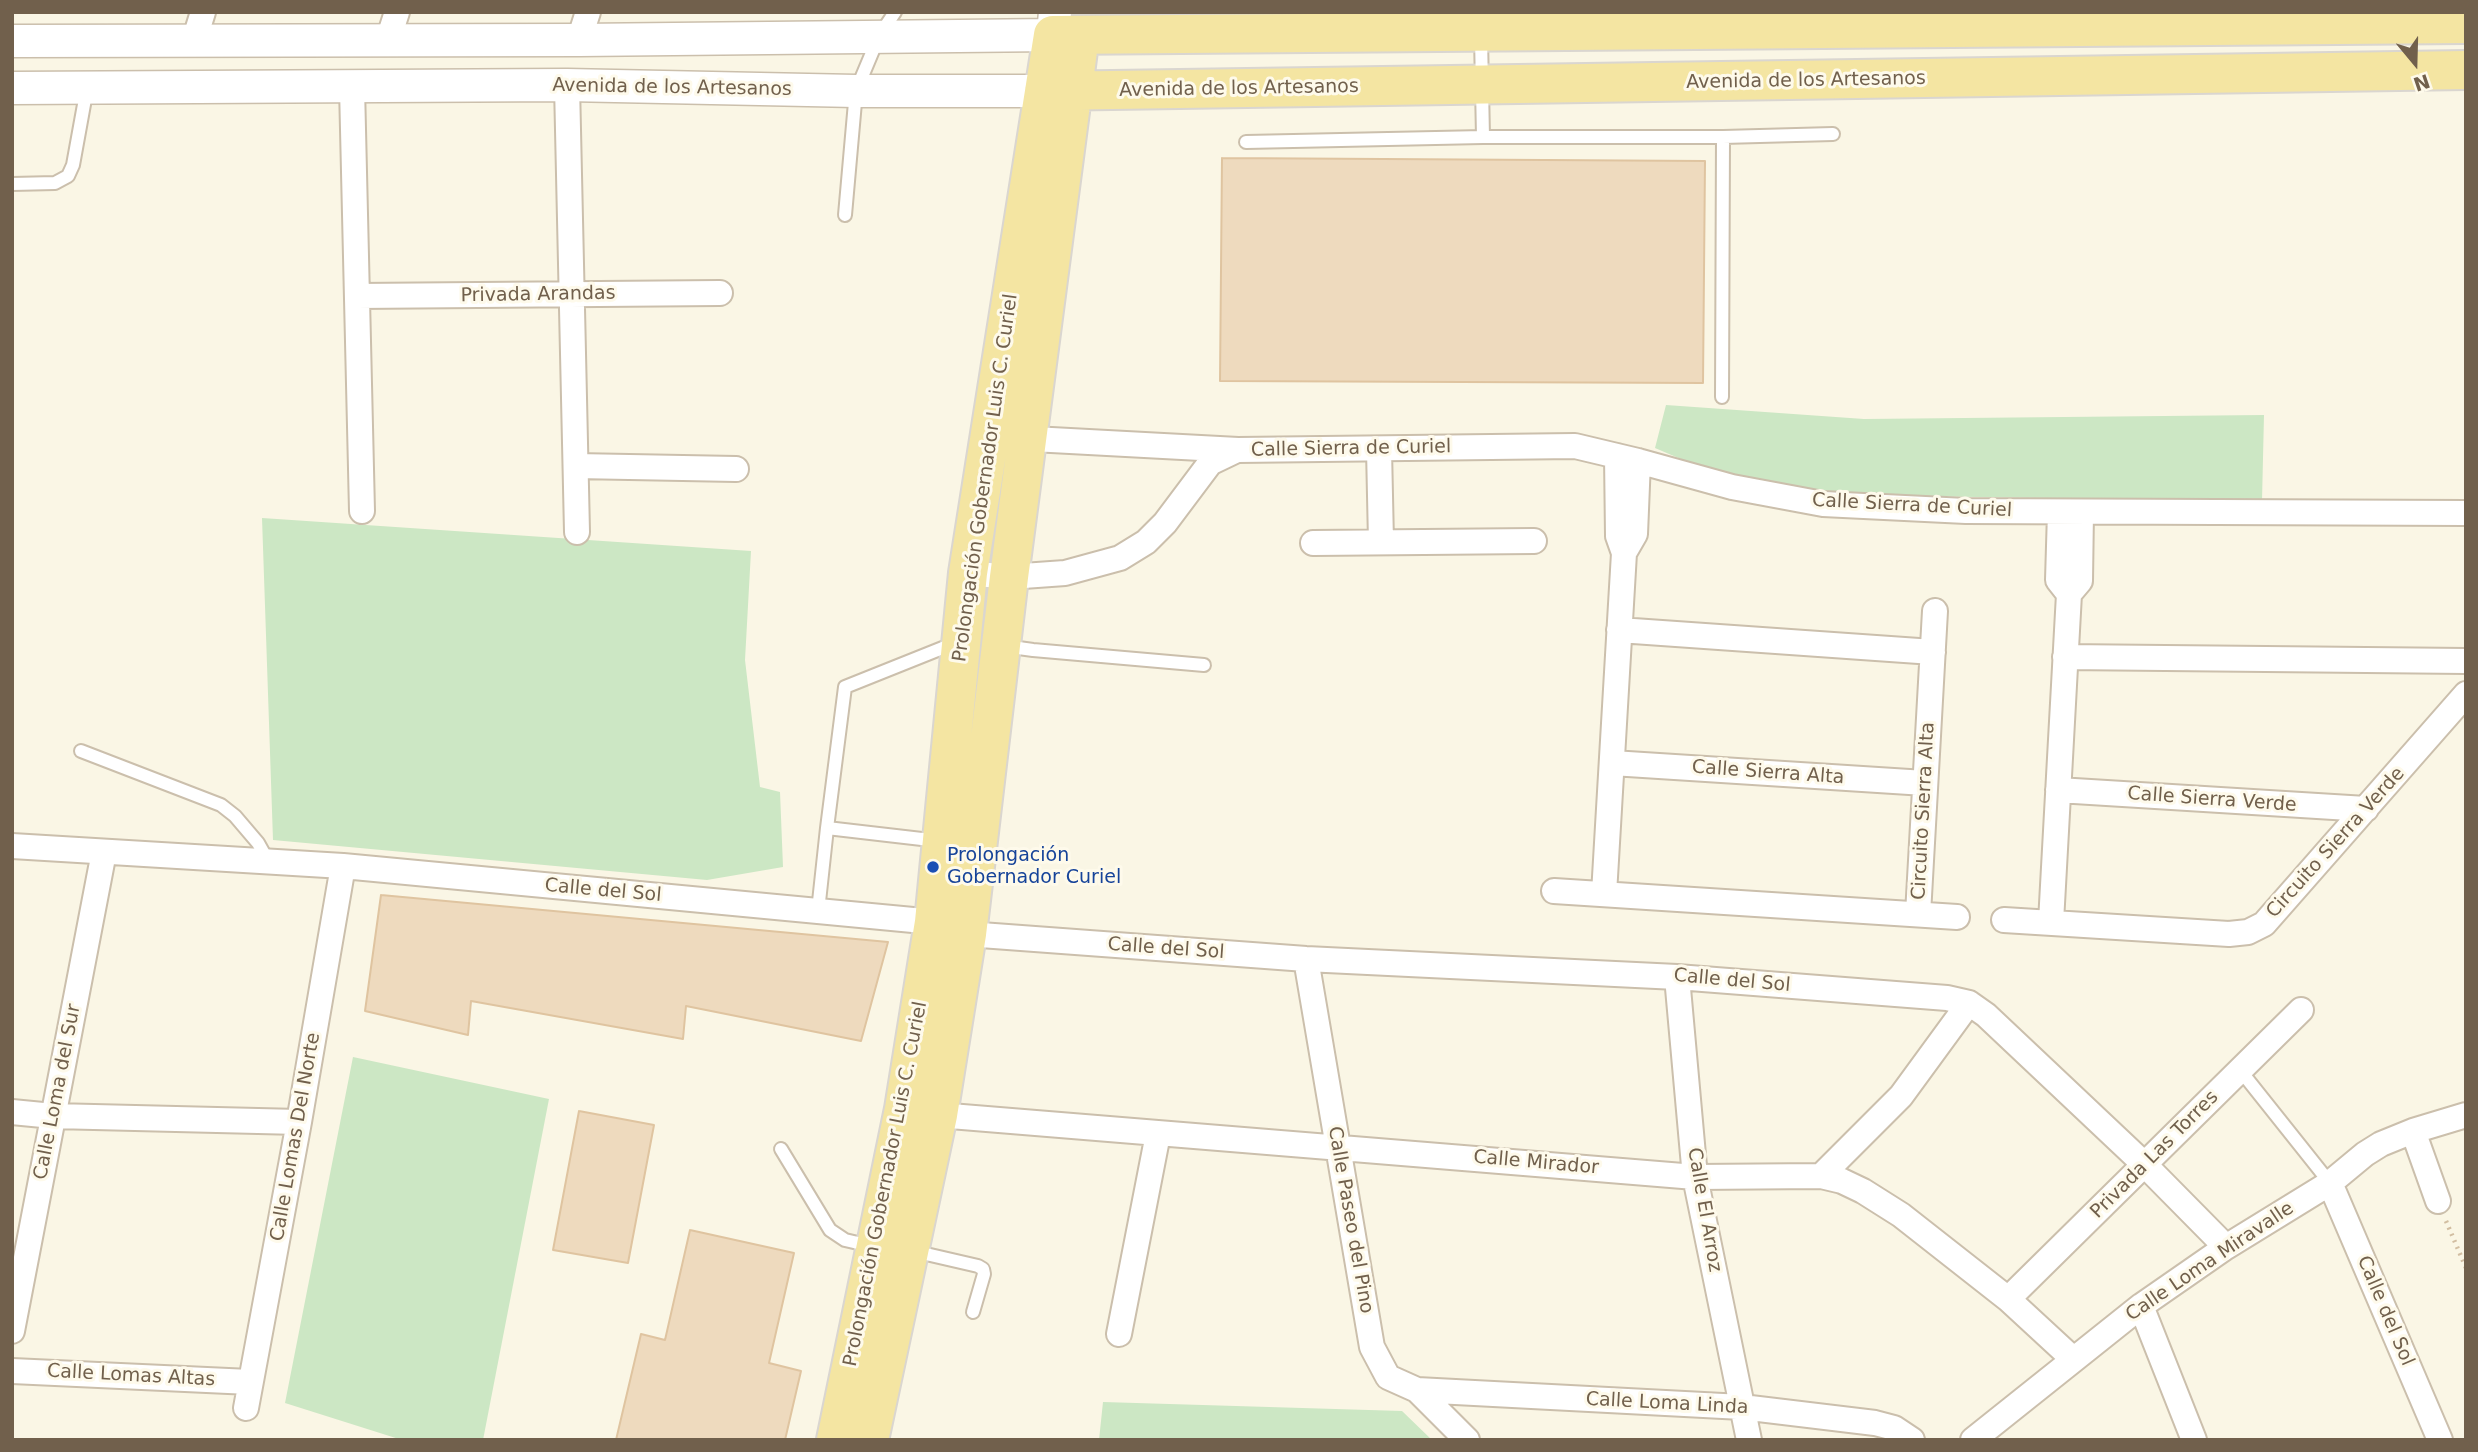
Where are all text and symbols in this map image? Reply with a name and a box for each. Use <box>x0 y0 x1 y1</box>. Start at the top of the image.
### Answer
north arrow <box>2380 28 2450 98</box>
street label: Avenida de los Artesanos <box>1686 68 1926 94</box>
text: N <box>2411 70 2433 96</box>
street label: Avenida de los Artesanos <box>552 75 792 101</box>
street label: Avenida de los Artesanos <box>1119 76 1359 102</box>
street label: Privada Arandas <box>460 282 616 308</box>
street label: Prolongación Gobernador Luis C. Curiel <box>949 293 1023 663</box>
street label: Calle Sierra de Curiel <box>1251 436 1451 462</box>
street label: Calle Sierra de Curiel <box>1811 489 2013 523</box>
street label: Circuito Sierra Alta <box>1908 721 1940 901</box>
street label: Calle Sierra Alta <box>1691 756 1845 790</box>
street label: Circuito Sierra Verde <box>2262 763 2410 923</box>
street label: Calle Sierra Verde <box>2127 783 2297 817</box>
place label: Prolongación Gobernador Curiel <box>947 845 1121 889</box>
marker: Prolongación Gobernador Curiel <box>925 859 941 875</box>
street label: Calle del Sol <box>544 875 662 907</box>
street label: Calle del Sol <box>1107 934 1225 964</box>
street label: Calle del Sol <box>1673 965 1791 997</box>
street label: Prolongación Gobernador Luis C. Curiel <box>839 1000 933 1368</box>
street label: Calle Loma del Sur <box>30 1002 86 1182</box>
street label: Calle Lomas Del Norte <box>266 1031 326 1243</box>
street label: Privada Las Torres <box>2086 1086 2224 1224</box>
street label: Calle Paseo del Pino <box>1322 1125 1378 1315</box>
street label: Calle Mirador <box>1472 1146 1600 1180</box>
street label: Calle El Arroz <box>1682 1146 1726 1274</box>
street label: Calle Loma Miravalle <box>2122 1197 2298 1327</box>
street label: Calle del Sol <box>2352 1253 2418 1369</box>
street label: Calle Lomas Altas <box>46 1360 216 1392</box>
street label: Calle Loma Linda <box>1585 1388 1749 1420</box>

